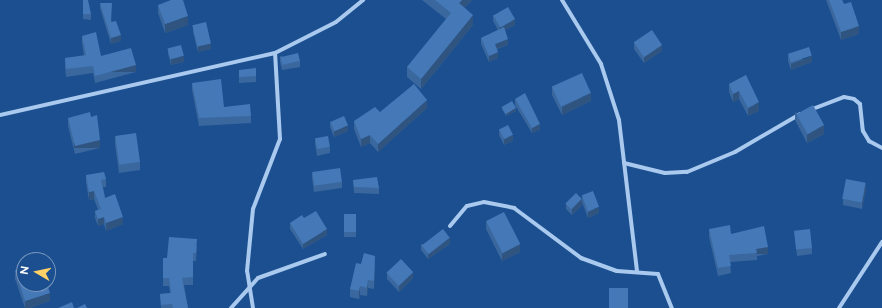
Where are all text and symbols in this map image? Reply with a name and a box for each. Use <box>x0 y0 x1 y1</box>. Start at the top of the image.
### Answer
north arrow <box>16 252 56 292</box>
text: N <box>18 265 32 275</box>

